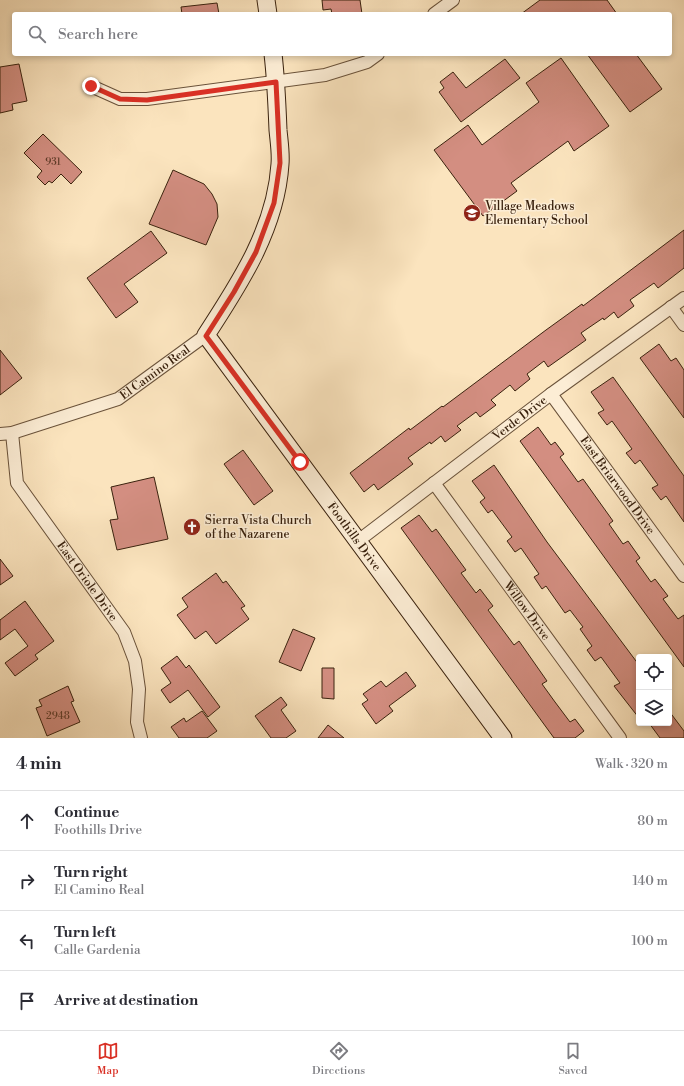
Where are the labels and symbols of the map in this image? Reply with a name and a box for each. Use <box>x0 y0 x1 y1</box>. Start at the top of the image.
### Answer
route end <box>82 77 100 95</box>
house number: 931 <box>45 156 62 168</box>
place label: Village Meadows Elementary School <box>484 199 589 228</box>
school or university icon: Village Meadows Elementary School <box>462 203 482 223</box>
street label: El Camino Real <box>117 341 193 403</box>
street label: Verde Drive <box>488 392 550 444</box>
street label: East Briarwood Drive <box>577 433 658 537</box>
route start <box>291 453 309 471</box>
street label: Foothills Drive <box>324 499 385 574</box>
place label: Sierra Vista Church of the Nazarene <box>205 513 312 542</box>
church icon: Sierra Vista Church of the Nazarene <box>182 517 202 537</box>
street label: East Oriole Drive <box>54 538 121 624</box>
street label: Willow Drive <box>500 577 554 643</box>
house number: 2948 <box>46 710 70 722</box>

